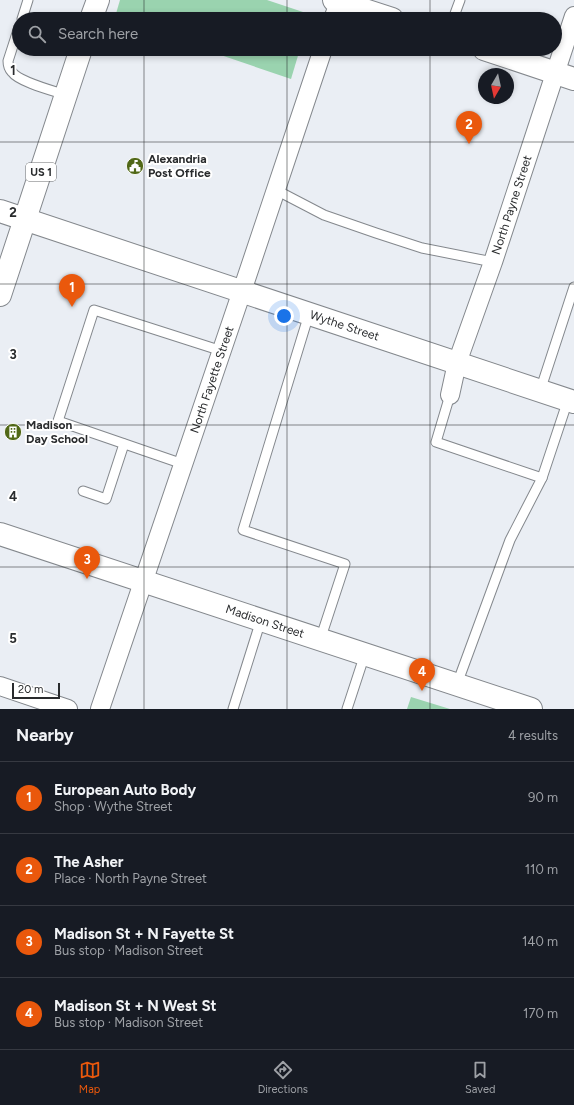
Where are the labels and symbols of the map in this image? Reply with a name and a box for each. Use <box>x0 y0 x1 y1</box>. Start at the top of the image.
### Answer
text: 1 <box>10 63 16 78</box>
north arrow <box>478 68 514 104</box>
pin: 2 <box>456 111 482 144</box>
place label: Alexandria Post Office <box>148 152 211 180</box>
street label: North Payne Street <box>489 153 535 256</box>
public building icon: Alexandria Post Office <box>125 156 145 176</box>
road number: US 1 <box>26 163 56 181</box>
text: 2 <box>9 205 17 220</box>
pin: 1 <box>59 274 85 307</box>
your location <box>274 306 294 326</box>
street label: Wythe Street <box>308 308 381 344</box>
street label: North Fayette Street <box>187 324 237 435</box>
text: 3 <box>9 347 17 362</box>
place label: Madison Day School <box>26 418 88 446</box>
building icon: Madison Day School <box>3 422 23 442</box>
text: 4 <box>9 489 17 504</box>
pin: 3 <box>74 546 100 579</box>
street label: Madison Street <box>224 602 307 641</box>
text: 5 <box>9 631 17 646</box>
pin: 4 <box>409 658 435 691</box>
scale bar <box>12 681 60 700</box>

